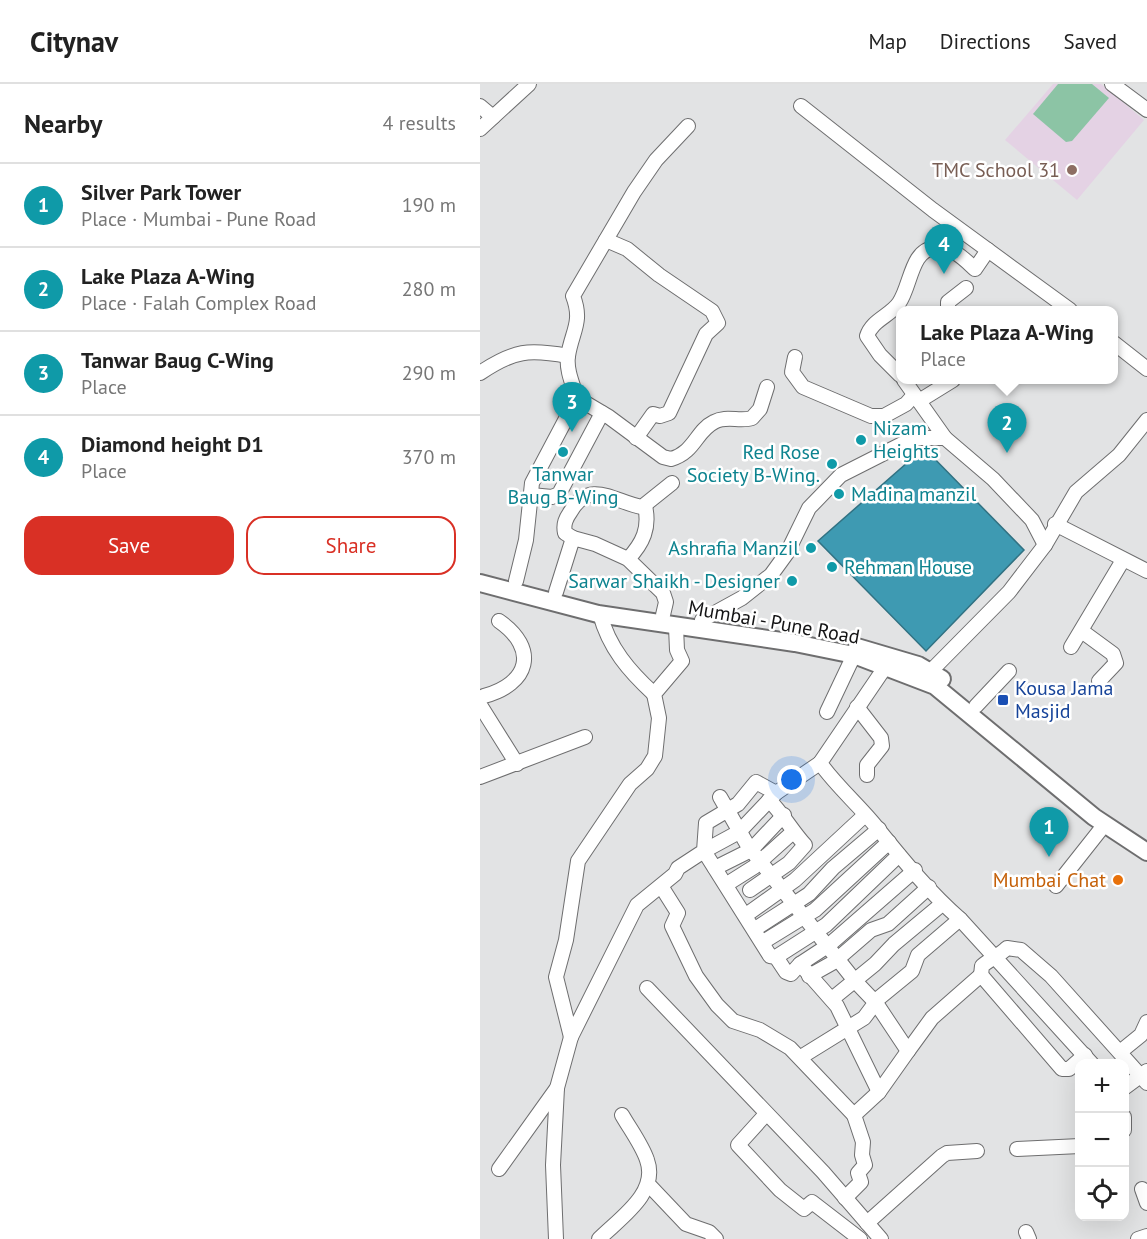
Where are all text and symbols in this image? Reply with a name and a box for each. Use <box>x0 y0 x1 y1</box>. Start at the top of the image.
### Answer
text: Citynav <box>30 23 118 60</box>
text: Map <box>868 28 907 55</box>
text: Directions <box>940 28 1031 55</box>
text: Saved <box>1064 28 1117 55</box>
text: Nearby <box>24 107 102 140</box>
text: 4 results <box>383 110 456 136</box>
place label: TMC School 31 <box>932 157 1060 183</box>
marker: TMC School 31 <box>1065 163 1079 177</box>
text: Silver Park Tower <box>81 178 241 206</box>
text: 1 <box>38 192 49 218</box>
text: 190 m <box>402 192 456 218</box>
text: Place · Mumbai - Pune Road <box>81 206 316 232</box>
pin: 4 <box>924 224 964 274</box>
text: Lake Plaza A-Wing <box>81 262 255 290</box>
text: 2 <box>38 276 49 302</box>
text: 280 m <box>402 276 456 302</box>
text: Place · Falah Complex Road <box>81 290 316 316</box>
popup <box>896 306 1118 384</box>
text: Lake Plaza A-Wing <box>920 318 1094 346</box>
text: Tanwar Baug C-Wing <box>81 346 274 374</box>
text: Place <box>920 346 966 372</box>
text: 3 <box>38 360 49 386</box>
text: 290 m <box>402 360 456 386</box>
text: Place <box>81 374 127 400</box>
pin: 3 <box>552 382 592 432</box>
pin: 2 <box>988 404 1026 453</box>
place label: Nizam Heights <box>873 415 939 464</box>
text: Diamond height D1 <box>81 430 264 458</box>
marker: Nizam Heights <box>854 433 868 447</box>
place label: Red Rose Society B-Wing. <box>687 439 820 488</box>
text: 4 <box>38 444 49 470</box>
text: 370 m <box>402 444 456 470</box>
marker: Tanwar Baug B-Wing <box>556 445 570 459</box>
marker: Red Rose Society B-Wing. <box>825 457 839 471</box>
text: Place <box>81 458 127 484</box>
place label: Tanwar Baug B-Wing <box>508 461 618 510</box>
place label: Madina manzil <box>851 481 976 507</box>
marker: Madina manzil <box>832 487 846 501</box>
button: Save <box>24 516 234 575</box>
button: Share <box>246 516 456 575</box>
place label: Ashrafia Manzil <box>668 535 799 561</box>
marker: Ashrafia Manzil <box>804 541 818 555</box>
place label: Rehman House <box>844 554 972 580</box>
marker: Rehman House <box>825 560 839 574</box>
place label: Sarwar Shaikh - Designer <box>568 568 780 594</box>
marker: Sarwar Shaikh - Designer <box>785 574 799 588</box>
street label: Mumbai - Pune Road <box>686 594 862 650</box>
place label: Kousa Jama Masjid <box>1015 675 1113 724</box>
marker: Kousa Jama Masjid <box>996 693 1010 707</box>
your location <box>777 765 806 794</box>
pin: 1 <box>1030 808 1068 857</box>
place label: Mumbai Chat <box>993 867 1106 893</box>
marker: Mumbai Chat <box>1111 873 1125 887</box>
map controls <box>1075 1059 1129 1221</box>
button: + <box>1075 1059 1129 1113</box>
button: − <box>1075 1113 1129 1167</box>
button: locate <box>1075 1167 1129 1221</box>

